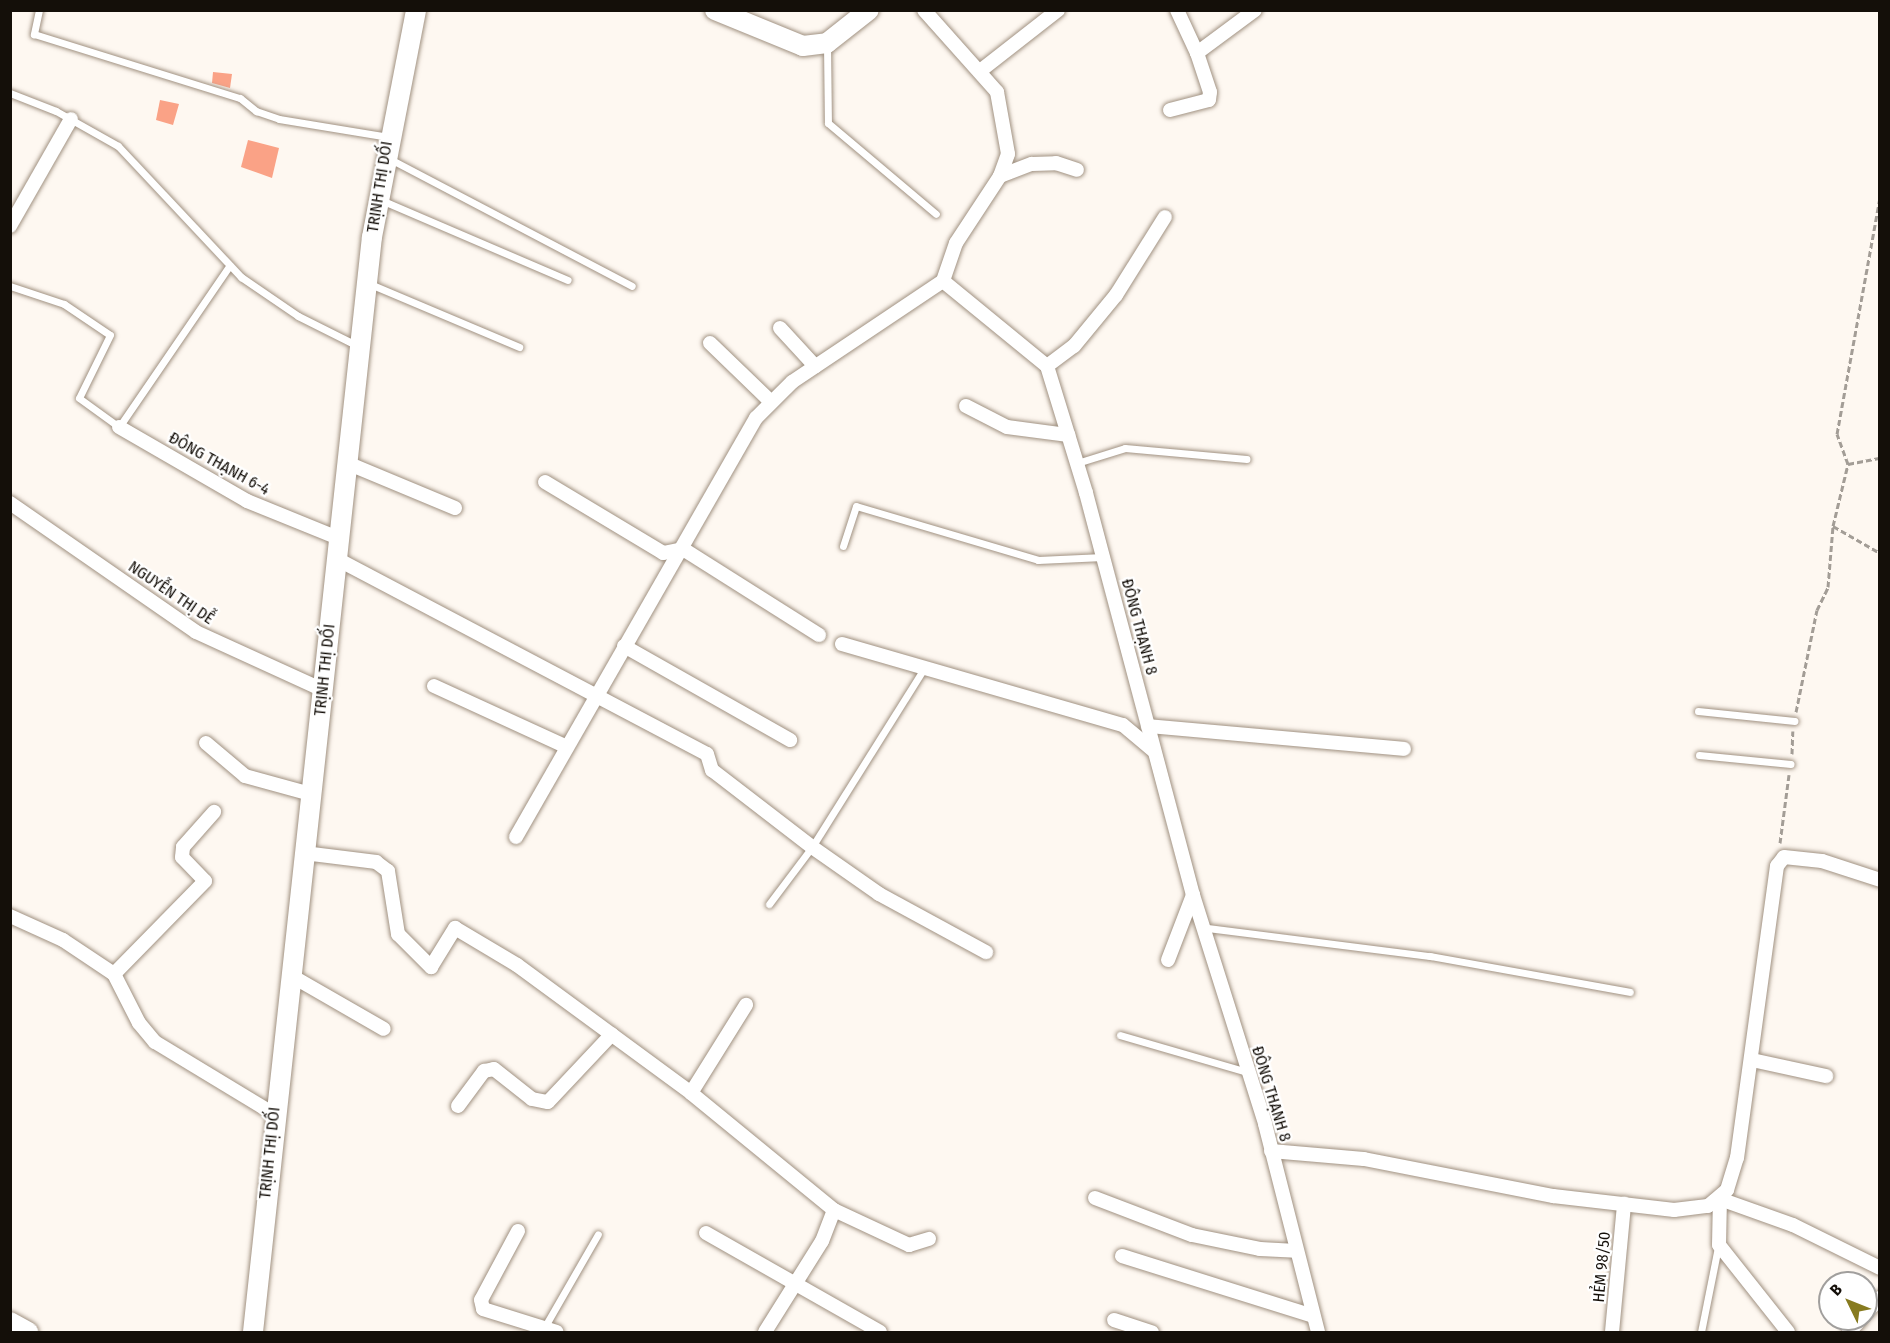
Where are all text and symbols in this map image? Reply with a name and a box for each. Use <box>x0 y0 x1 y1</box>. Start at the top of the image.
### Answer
street label: TRỊNH THỊ DỐI <box>363 140 397 234</box>
street label: ĐÔNG THẠNH 6-4 <box>165 428 273 500</box>
street label: NGUYỄN THỊ DỄ <box>125 557 217 629</box>
street label: ĐÔNG THẠNH 8 <box>1117 577 1161 677</box>
street label: TRỊNH THỊ DỐI <box>311 623 339 717</box>
street label: ĐÔNG THẠNH 8 <box>1247 1044 1295 1144</box>
street label: TRỊNH THỊ DỐI <box>256 1106 284 1200</box>
street label: HẺM 98/50 <box>1589 1231 1615 1303</box>
north arrow <box>1818 1271 1878 1331</box>
text: B <box>1826 1280 1846 1300</box>

